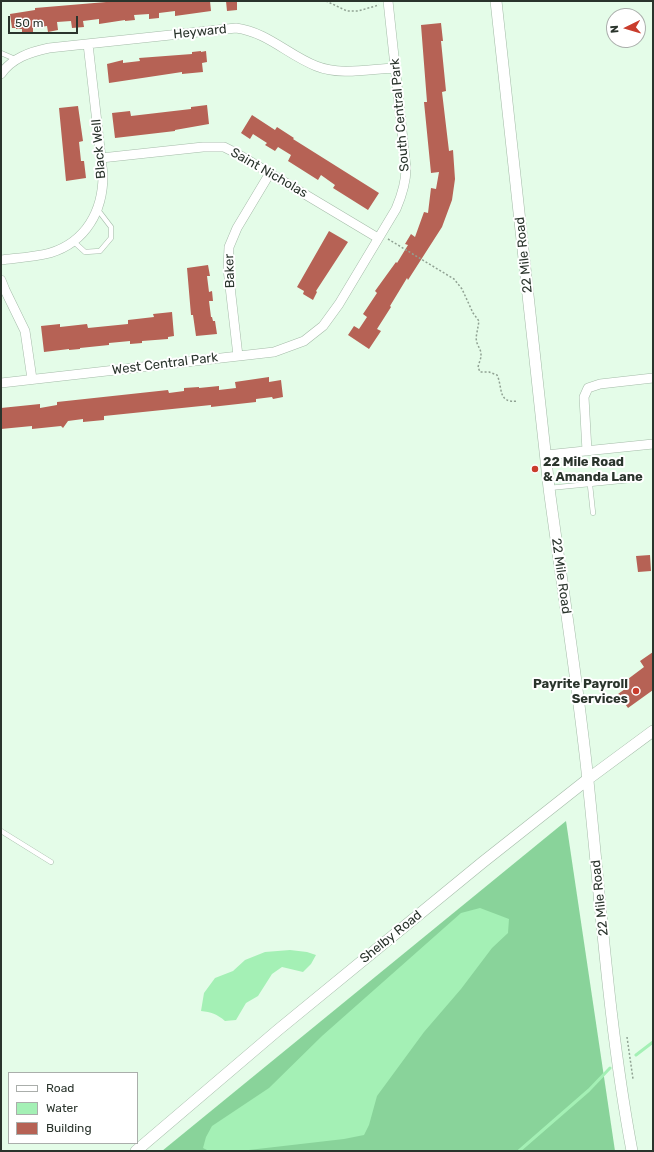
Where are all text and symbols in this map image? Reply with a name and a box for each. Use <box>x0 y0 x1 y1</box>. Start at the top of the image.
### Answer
scale bar <box>10 8 80 34</box>
north arrow <box>606 8 646 48</box>
text: 50 m <box>15 16 43 30</box>
street label: Heyward <box>173 21 227 43</box>
text: N <box>608 24 621 34</box>
street label: South Central Park <box>387 58 413 172</box>
street label: Black Well <box>89 119 109 179</box>
street label: Saint Nicholas <box>228 145 310 201</box>
street label: 22 Mile Road <box>512 216 536 294</box>
street label: Baker <box>222 254 238 288</box>
street label: West Central Park <box>111 350 219 378</box>
place label: 22 Mile Road & Amanda Lane <box>543 454 643 485</box>
marker: 22 Mile Road & Amanda Lane <box>530 464 540 474</box>
street label: 22 Mile Road <box>548 537 574 615</box>
place label: Payrite Payroll Services <box>533 676 628 707</box>
marker: Payrite Payroll Services <box>631 686 641 696</box>
street label: 22 Mile Road <box>588 859 612 937</box>
street label: Shelby Road <box>357 907 425 967</box>
legend <box>8 1072 138 1144</box>
text: Road <box>46 1081 74 1095</box>
text: Water <box>46 1101 78 1115</box>
text: Building <box>46 1121 92 1135</box>

